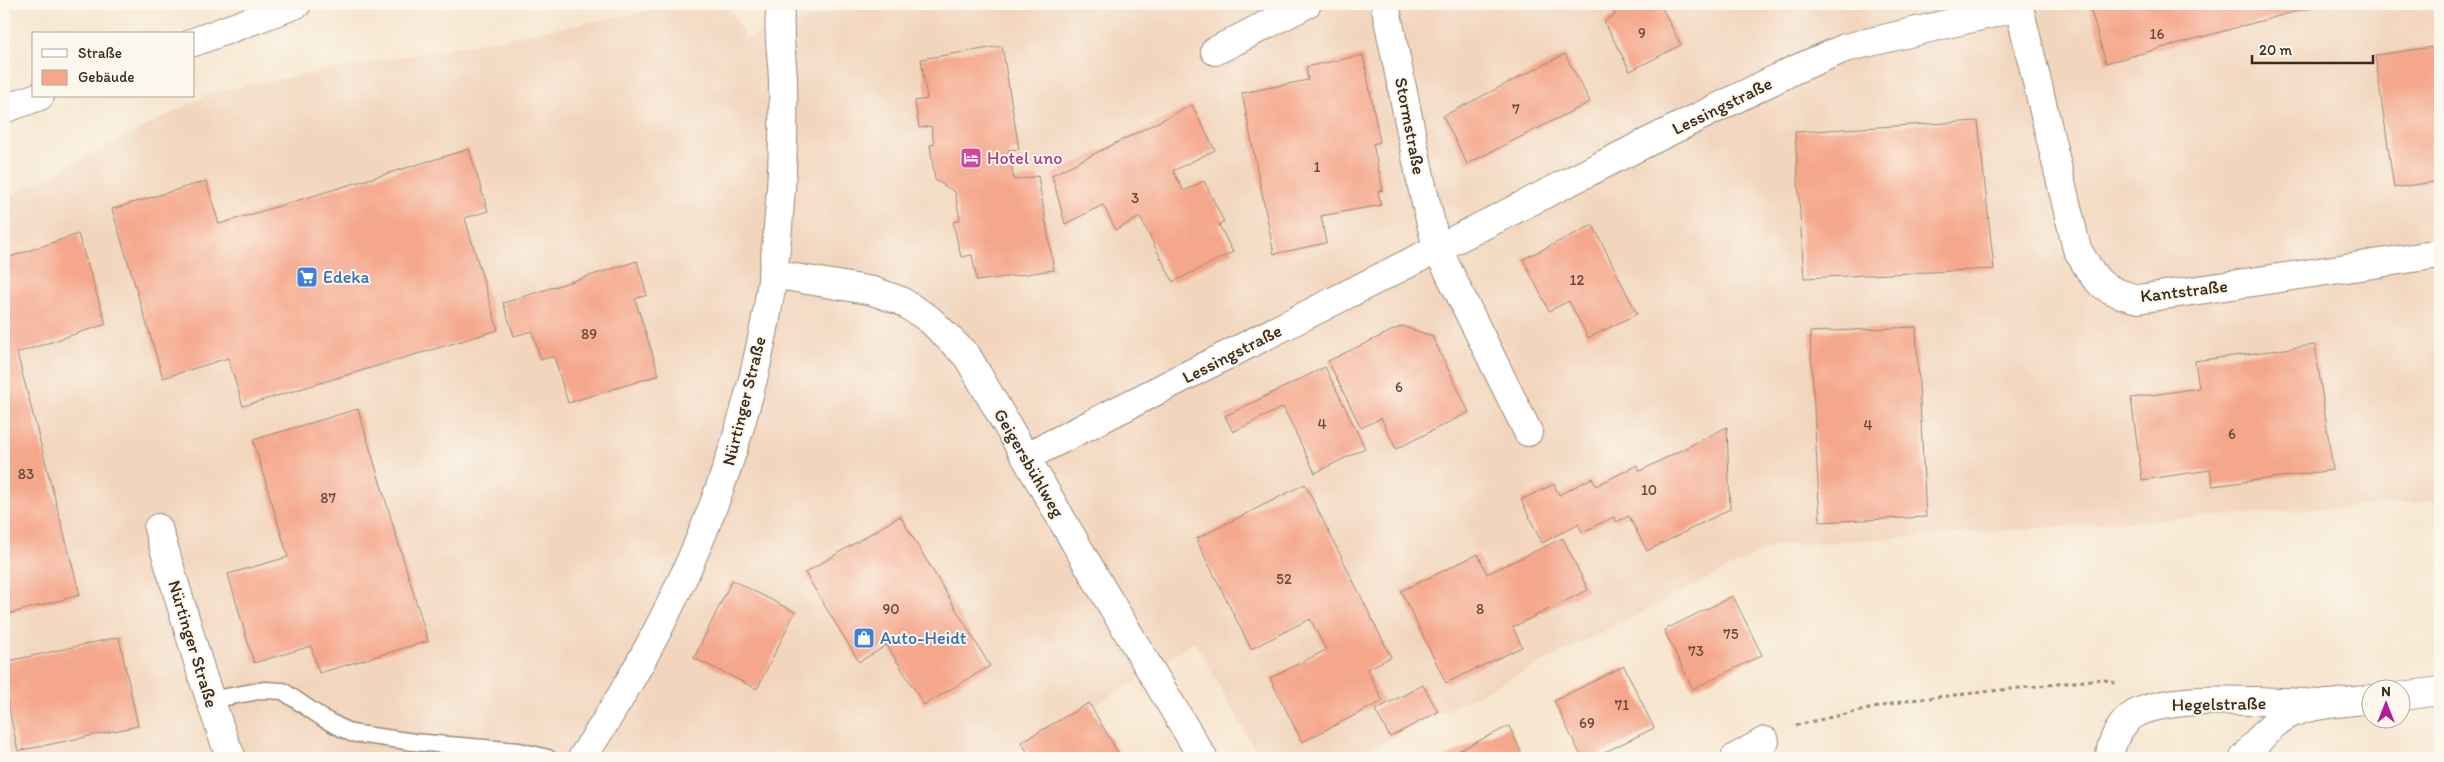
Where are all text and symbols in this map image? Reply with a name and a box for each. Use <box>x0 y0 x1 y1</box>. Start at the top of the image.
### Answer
house number: 9 <box>1638 24 1646 42</box>
house number: 16 <box>2150 25 2165 43</box>
legend <box>32 32 195 98</box>
scale bar <box>2252 32 2373 64</box>
text: 20 m <box>2259 41 2293 59</box>
text: Straße <box>78 44 122 62</box>
text: Gebäude <box>78 68 135 86</box>
street label: Lessingstraße <box>1668 72 1776 140</box>
street label: Stormstraße <box>1390 76 1430 176</box>
house number: 7 <box>1512 100 1520 118</box>
hotel icon: Hotel uno <box>959 146 983 170</box>
place label: Hotel uno <box>987 147 1062 169</box>
house number: 1 <box>1314 158 1321 176</box>
house number: 3 <box>1131 189 1139 207</box>
supermarket icon: Edeka <box>295 265 319 289</box>
place label: Edeka <box>323 266 370 288</box>
house number: 12 <box>1570 271 1585 289</box>
street label: Kantstraße <box>2139 275 2229 307</box>
street label: Lessingstraße <box>1179 320 1285 388</box>
house number: 89 <box>581 325 597 343</box>
street label: Nürtinger Straße <box>717 334 771 468</box>
house number: 6 <box>1395 378 1403 396</box>
street label: Geigersbühlweg <box>989 405 1069 522</box>
house number: 4 <box>1317 415 1327 433</box>
house number: 4 <box>1863 416 1873 434</box>
house number: 6 <box>2228 425 2236 443</box>
house number: 83 <box>18 465 34 483</box>
house number: 10 <box>1641 481 1657 499</box>
house number: 87 <box>320 489 336 507</box>
house number: 52 <box>1276 570 1292 588</box>
street label: Nürtinger Straße <box>163 577 223 711</box>
house number: 90 <box>882 600 900 618</box>
house number: 8 <box>1476 600 1484 618</box>
house number: 75 <box>1723 625 1739 643</box>
shop icon: Auto-Heidt <box>852 626 876 650</box>
place label: Auto-Heidt <box>880 627 967 649</box>
house number: 73 <box>1688 642 1704 660</box>
north arrow <box>2362 680 2412 730</box>
text: N <box>2381 683 2391 700</box>
street label: Hegelstraße <box>2172 692 2266 716</box>
house number: 71 <box>1615 696 1629 714</box>
house number: 69 <box>1579 714 1595 732</box>

